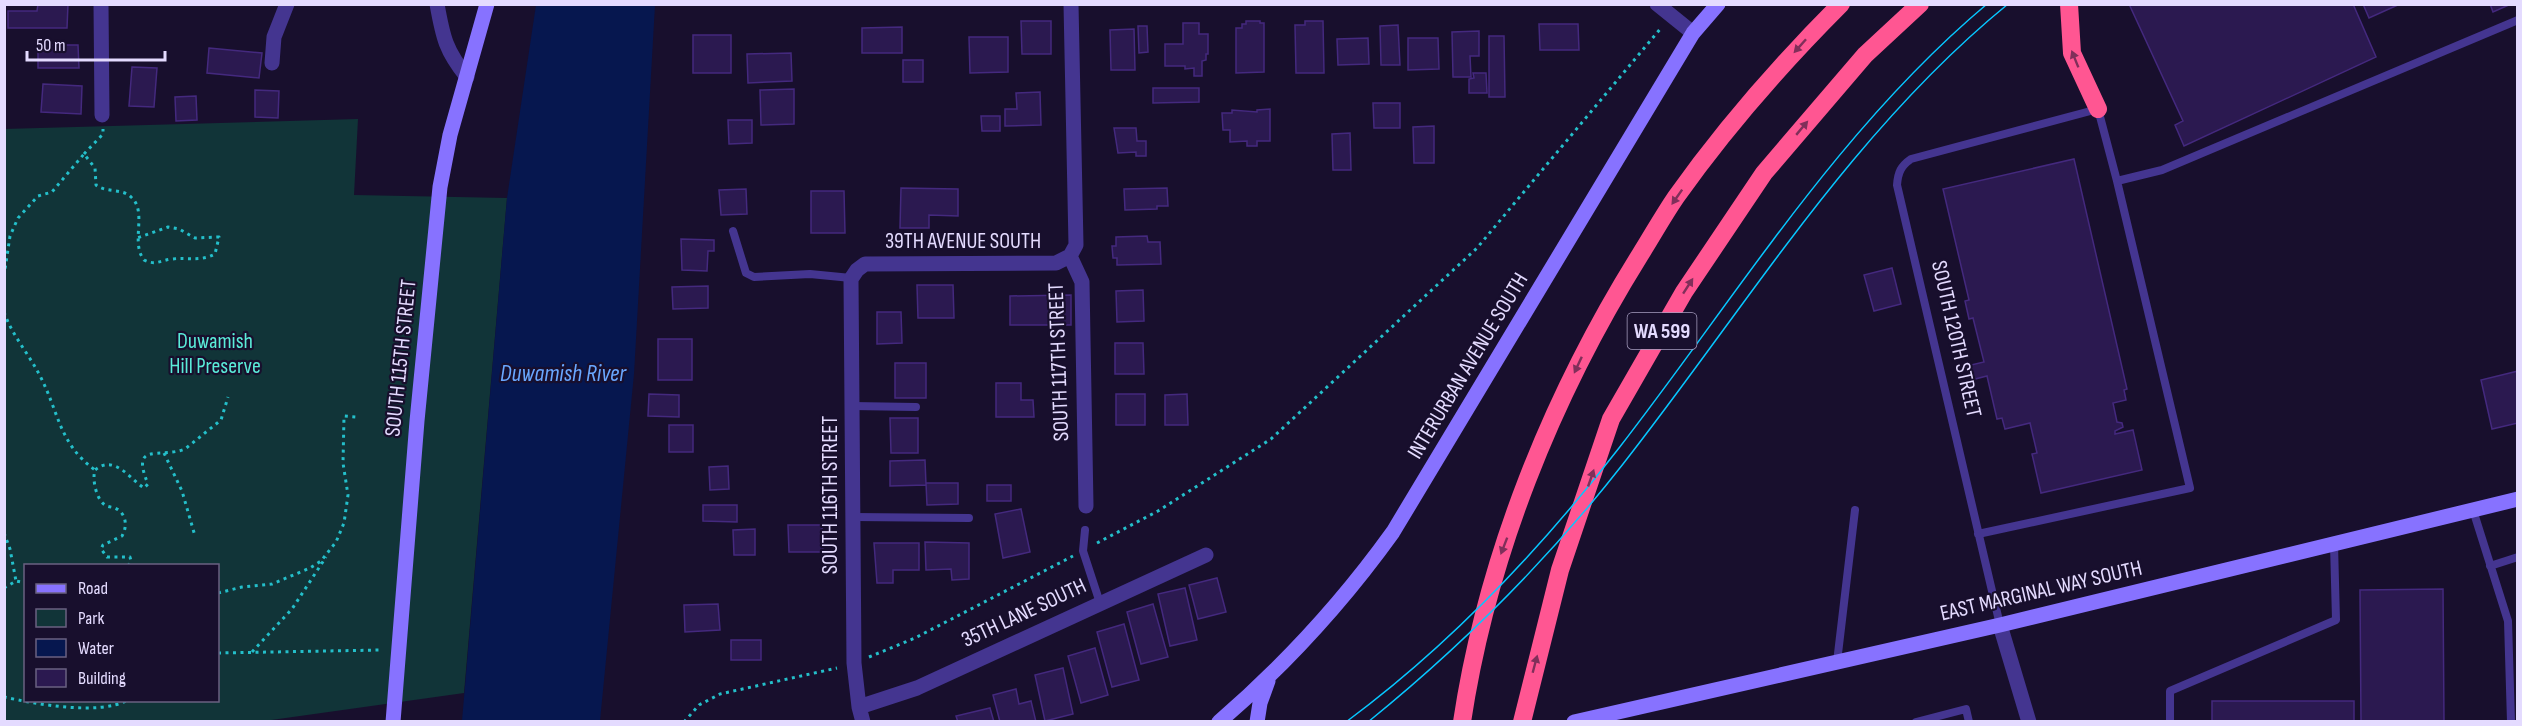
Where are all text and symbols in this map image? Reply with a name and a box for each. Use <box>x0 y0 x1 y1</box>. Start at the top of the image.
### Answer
scale bar <box>27 24 165 62</box>
text: 50 m <box>36 35 66 56</box>
one-way arrow <box>1794 38 1807 53</box>
one-way arrow <box>2070 49 2080 67</box>
one-way arrow <box>1795 121 1808 136</box>
one-way arrow <box>1671 189 1683 205</box>
street label: 39TH AVENUE SOUTH <box>885 228 1041 255</box>
street label: SOUTH 120TH STREET <box>1925 258 1987 420</box>
street label: INTERURBAN AVENUE SOUTH <box>1402 268 1534 464</box>
street label: SOUTH 115TH STREET <box>379 278 423 438</box>
one-way arrow <box>1682 278 1693 294</box>
street label: SOUTH 117TH STREET <box>1043 282 1075 442</box>
road number: WA 599 <box>1628 313 1696 349</box>
park label: Duwamish Hill Preserve <box>169 328 261 380</box>
one-way arrow <box>1573 357 1582 374</box>
water label: Duwamish River <box>500 359 627 388</box>
street label: SOUTH 116TH STREET <box>817 416 844 574</box>
one-way arrow <box>1587 469 1596 487</box>
one-way arrow <box>1499 537 1509 555</box>
street label: EAST MARGINAL WAY SOUTH <box>1937 555 2145 627</box>
legend <box>24 564 219 702</box>
street label: 35TH LANE SOUTH <box>957 572 1091 654</box>
text: Road <box>78 578 108 599</box>
text: Park <box>78 608 104 629</box>
text: Water <box>78 638 114 659</box>
one-way arrow <box>1531 655 1540 673</box>
text: Building <box>78 668 126 689</box>

